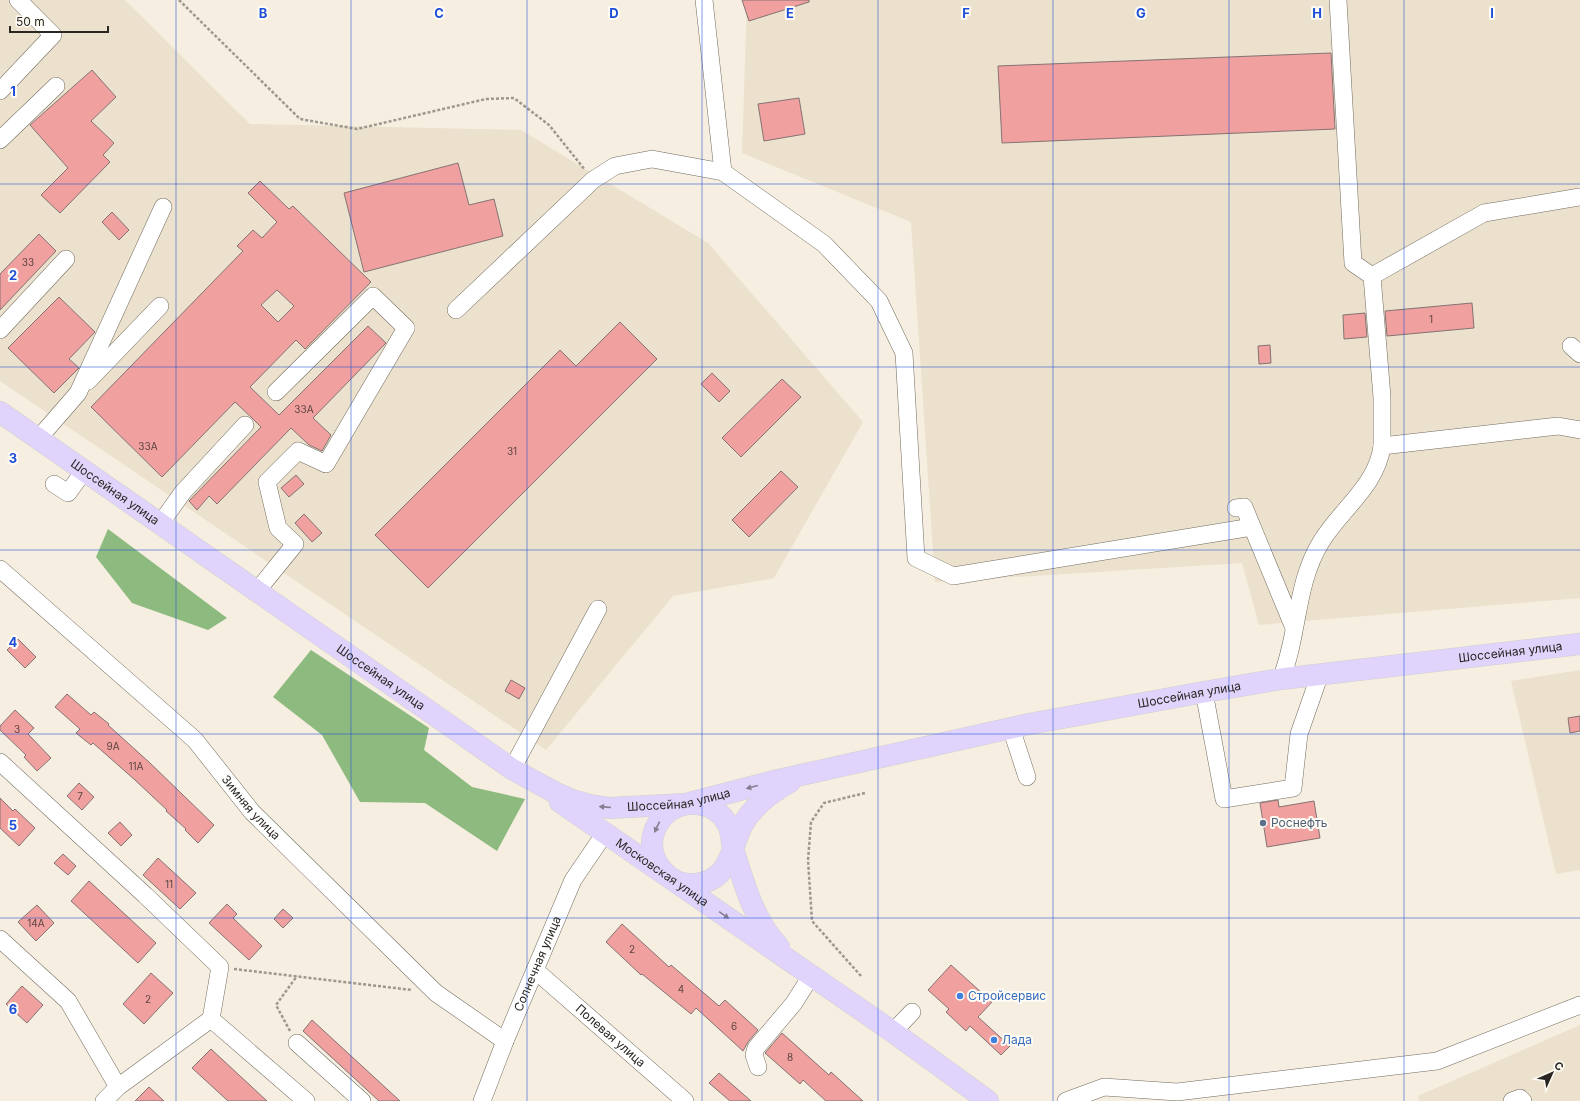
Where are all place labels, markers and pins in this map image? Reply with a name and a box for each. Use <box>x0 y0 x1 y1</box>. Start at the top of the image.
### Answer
place label: Роснефть <box>1271 815 1328 830</box>
marker: Роснефть <box>1258 818 1268 828</box>
place label: Стройсервис <box>968 988 1046 1003</box>
marker: Стройсервис <box>955 991 965 1001</box>
place label: Лада <box>1002 1032 1032 1047</box>
marker: Лада <box>989 1035 999 1045</box>

